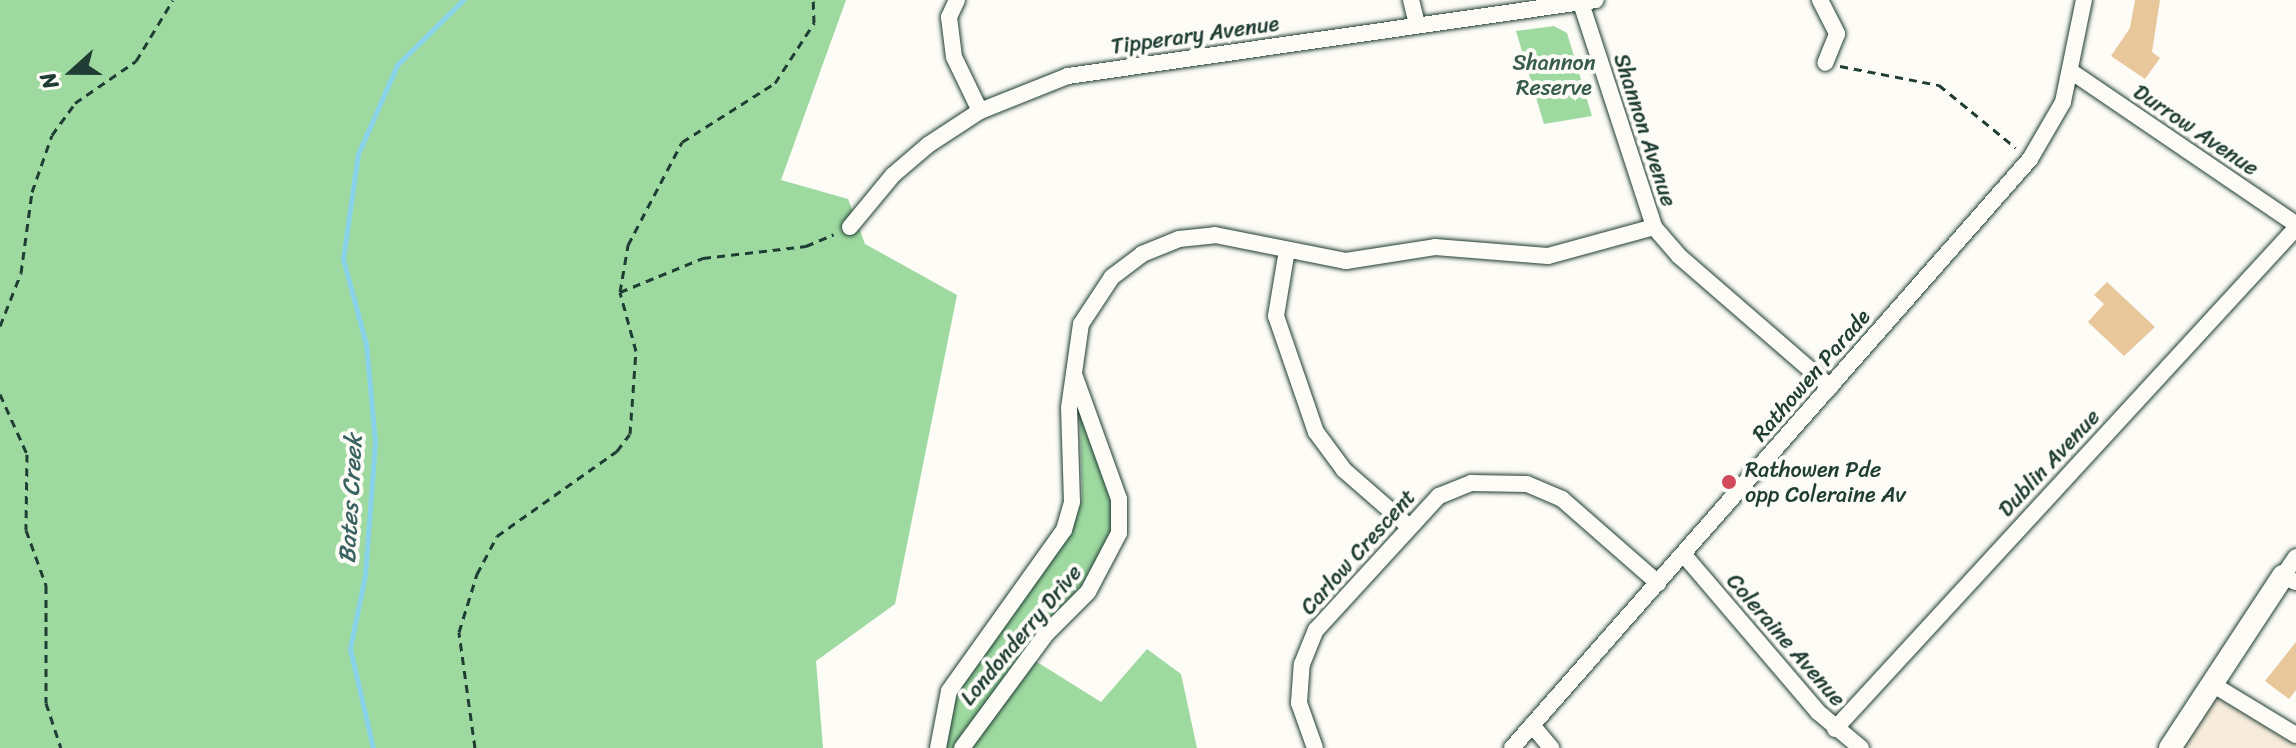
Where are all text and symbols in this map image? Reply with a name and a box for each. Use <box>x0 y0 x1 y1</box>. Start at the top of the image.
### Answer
street label: Tipperary Avenue <box>1109 10 1281 60</box>
north arrow <box>32 32 112 112</box>
park label: Shannon Reserve <box>1512 49 1596 100</box>
street label: Shannon Avenue <box>1608 50 1682 210</box>
text: N <box>28 67 70 95</box>
street label: Durrow Avenue <box>2128 78 2264 182</box>
street label: Rathowen Parade <box>1746 303 1876 447</box>
street label: Dublin Avenue <box>1993 404 2105 522</box>
water label: Bates Creek <box>333 434 369 564</box>
place label: Rathowen Pde opp Coleraine Av <box>1745 456 1907 508</box>
marker: Rathowen Pde opp Coleraine Av <box>1720 473 1738 491</box>
street label: Carlow Crescent <box>1295 484 1421 620</box>
street label: Londonderry Drive <box>955 559 1087 711</box>
street label: Coleraine Avenue <box>1721 568 1851 712</box>

